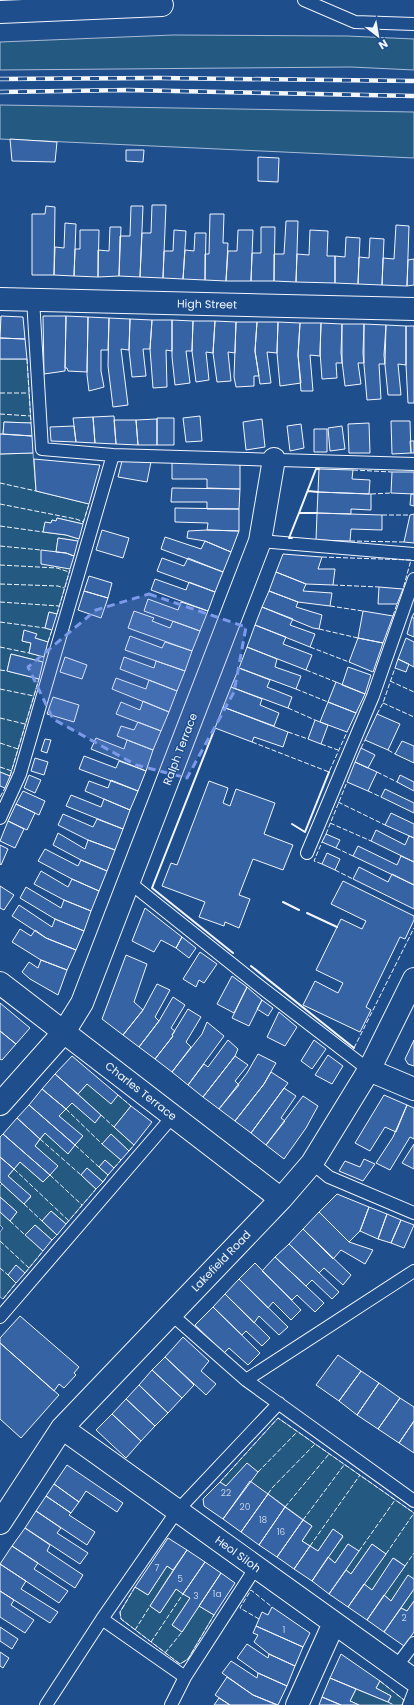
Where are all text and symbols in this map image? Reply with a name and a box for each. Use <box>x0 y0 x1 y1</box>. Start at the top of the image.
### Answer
north arrow <box>358 16 398 56</box>
text: N <box>375 36 391 54</box>
street label: High Street <box>177 295 237 313</box>
street label: Ralph Terrace <box>159 710 201 787</box>
street label: Charles Terrace <box>102 1058 180 1124</box>
street label: Lakefield Road <box>188 1227 254 1295</box>
house number: 22 <box>221 1487 231 1499</box>
house number: 20 <box>240 1501 251 1513</box>
house number: 18 <box>259 1514 268 1526</box>
house number: 16 <box>277 1526 286 1538</box>
street label: Heol Siloh <box>212 1532 264 1576</box>
house number: 7 <box>155 1562 160 1574</box>
house number: 5 <box>177 1573 183 1585</box>
house number: 1a <box>213 1588 221 1600</box>
house number: 3 <box>193 1590 199 1602</box>
house number: 2 <box>401 1612 407 1624</box>
house number: 1 <box>283 1624 286 1636</box>

